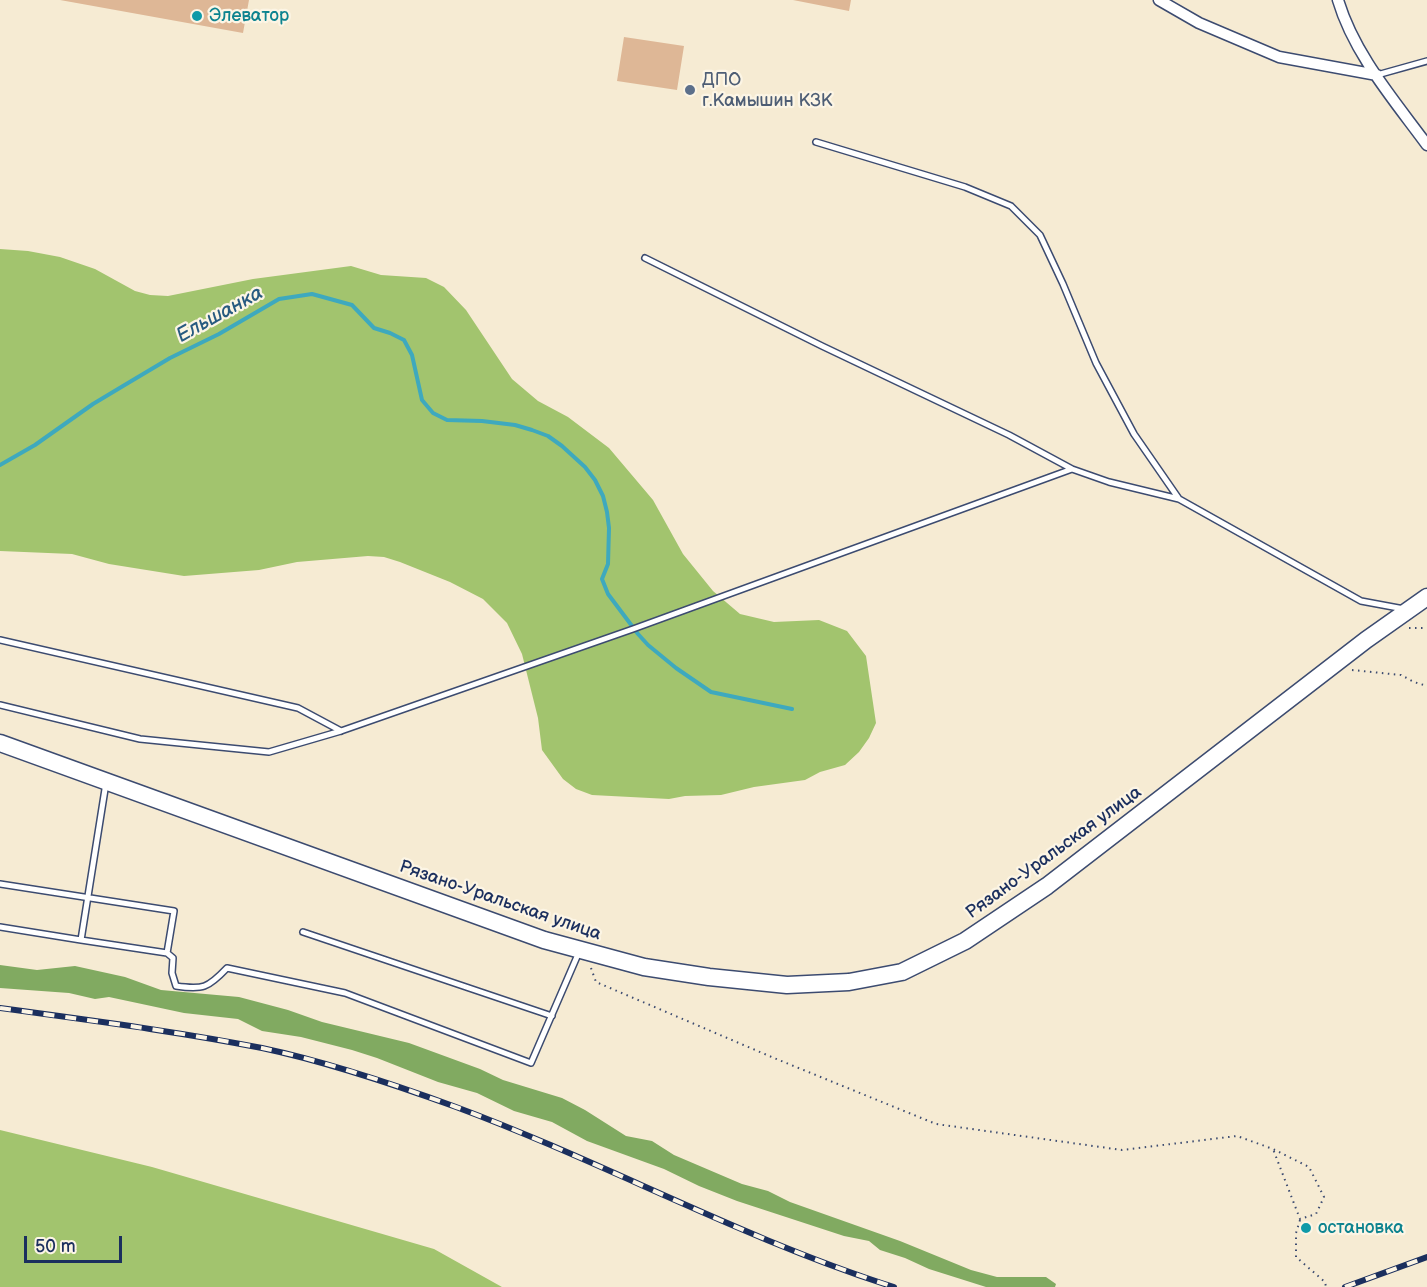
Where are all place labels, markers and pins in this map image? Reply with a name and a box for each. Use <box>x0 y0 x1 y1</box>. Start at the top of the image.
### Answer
place label: Элеватор <box>209 5 289 27</box>
marker: Элеватор <box>190 9 204 23</box>
place label: ДПО г.Камышин КЗК <box>702 69 832 112</box>
marker: ДПО г.Камышин КЗК <box>683 83 697 97</box>
place label: остановка <box>1318 1217 1404 1239</box>
marker: остановка <box>1299 1221 1313 1235</box>

